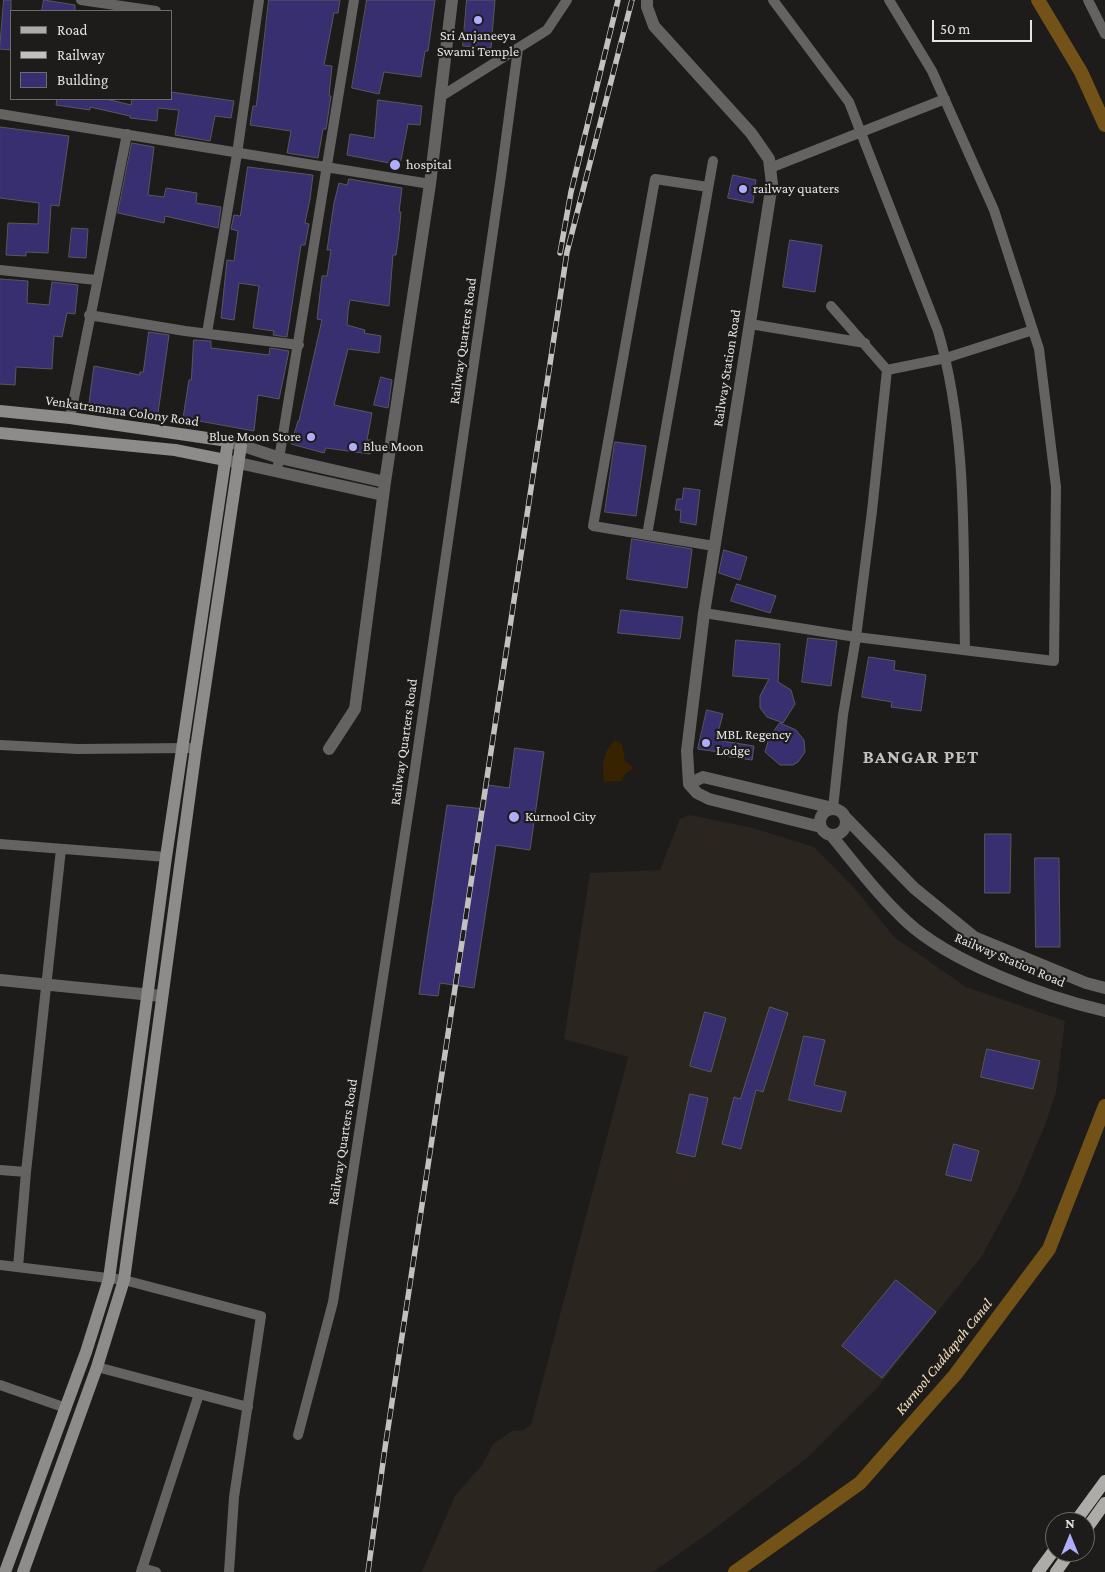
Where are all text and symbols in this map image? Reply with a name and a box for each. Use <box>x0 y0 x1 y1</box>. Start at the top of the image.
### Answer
legend <box>10 10 172 100</box>
scale bar <box>935 10 1035 42</box>
marker: Sri Anjaneeya Swami Temple <box>472 14 484 26</box>
text: 50 m <box>940 21 970 37</box>
text: Road <box>57 22 87 38</box>
place label: Sri Anjaneeya Swami Temple <box>437 28 519 60</box>
text: Railway <box>57 47 105 63</box>
text: Building <box>57 72 108 88</box>
place label: hospital <box>406 157 452 173</box>
marker: hospital <box>388 158 402 172</box>
place label: railway quaters <box>753 181 839 197</box>
marker: railway quaters <box>737 183 749 195</box>
street label: Railway Quarters Road <box>446 277 480 405</box>
street label: Railway Station Road <box>709 308 745 428</box>
street label: Venkatramana Colony Road <box>44 392 200 430</box>
place label: Blue Moon Store <box>209 429 301 445</box>
marker: Blue Moon Store <box>305 431 317 443</box>
place label: Blue Moon <box>363 439 424 455</box>
marker: Blue Moon <box>347 441 359 453</box>
street label: Railway Quarters Road <box>387 678 421 806</box>
place label: MBL Regency Lodge <box>716 727 791 760</box>
marker: MBL Regency Lodge <box>700 737 712 749</box>
district label: BANGAR PET <box>861 746 981 768</box>
place label: Kurnool City <box>525 809 596 825</box>
marker: Kurnool City <box>507 810 521 824</box>
street label: Railway Station Road <box>952 929 1068 991</box>
street label: Railway Quarters Road <box>325 1078 361 1206</box>
water label: Kurnool Cuddapah Canal <box>892 1295 996 1419</box>
north arrow <box>1045 1512 1095 1562</box>
text: N <box>1065 1515 1075 1531</box>

